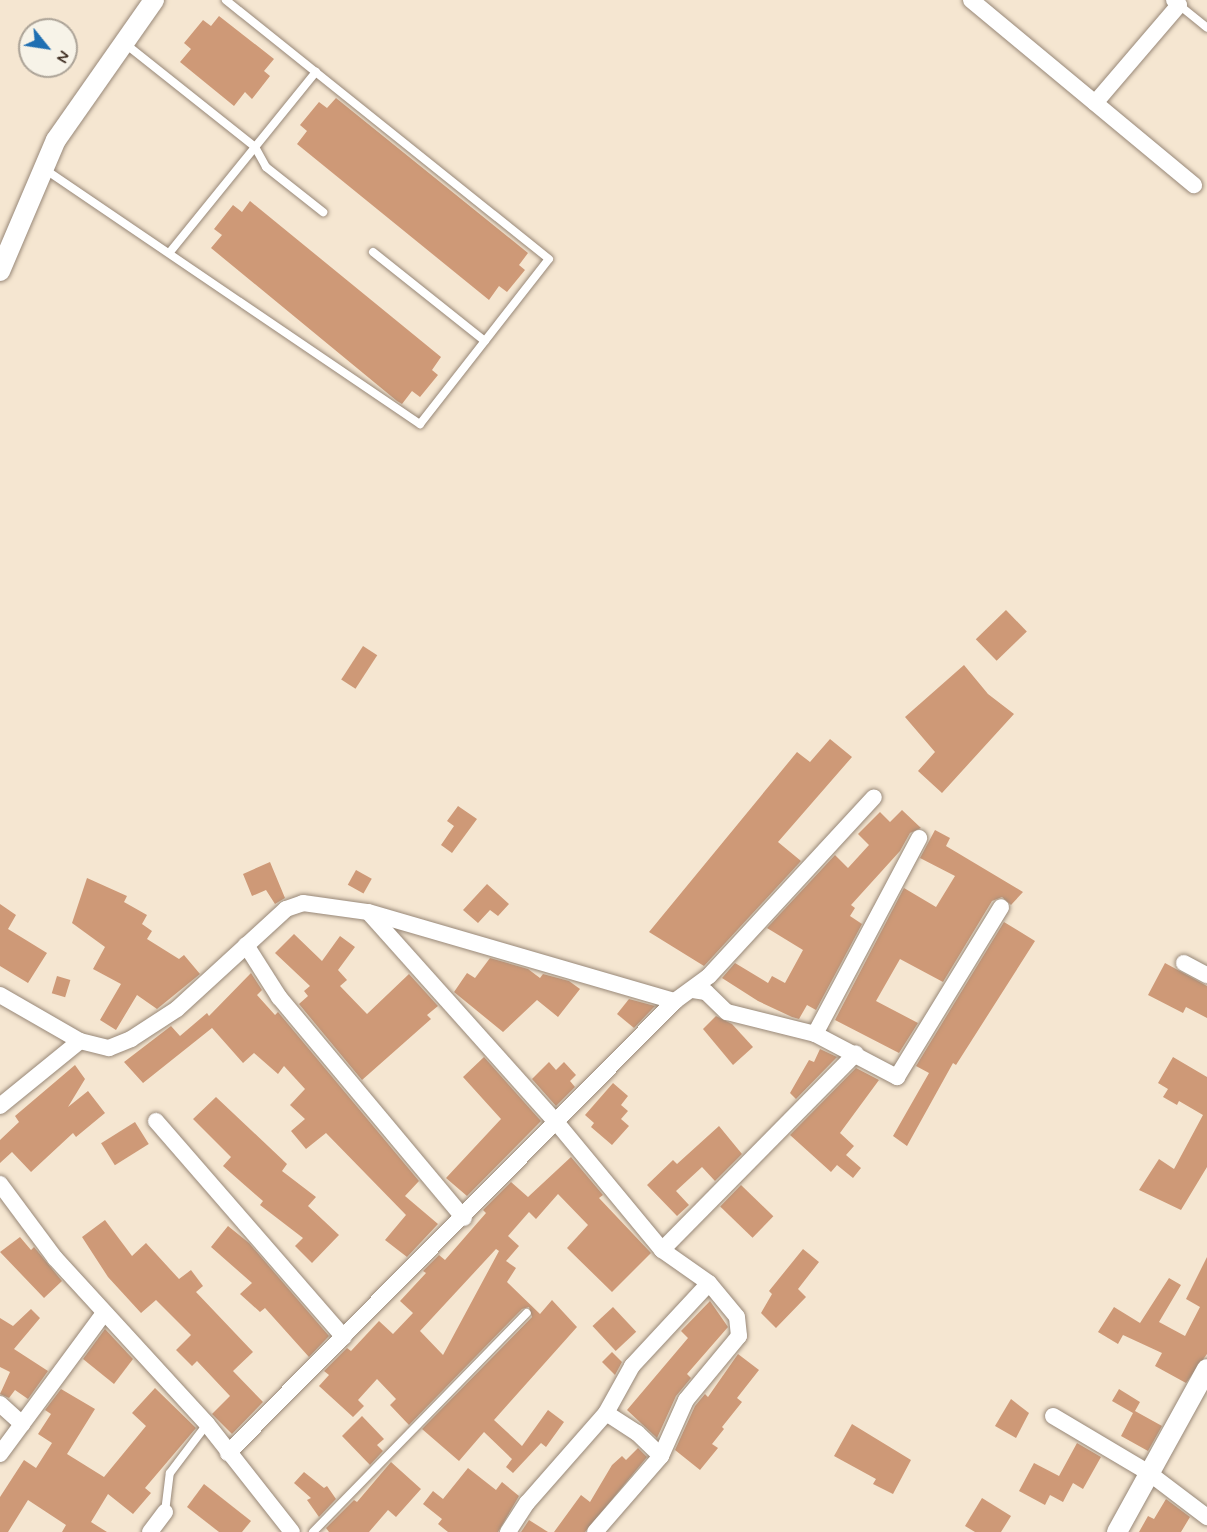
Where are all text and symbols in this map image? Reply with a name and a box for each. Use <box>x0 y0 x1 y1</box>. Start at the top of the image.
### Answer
north arrow <box>18 18 78 78</box>
text: N <box>51 46 74 66</box>

